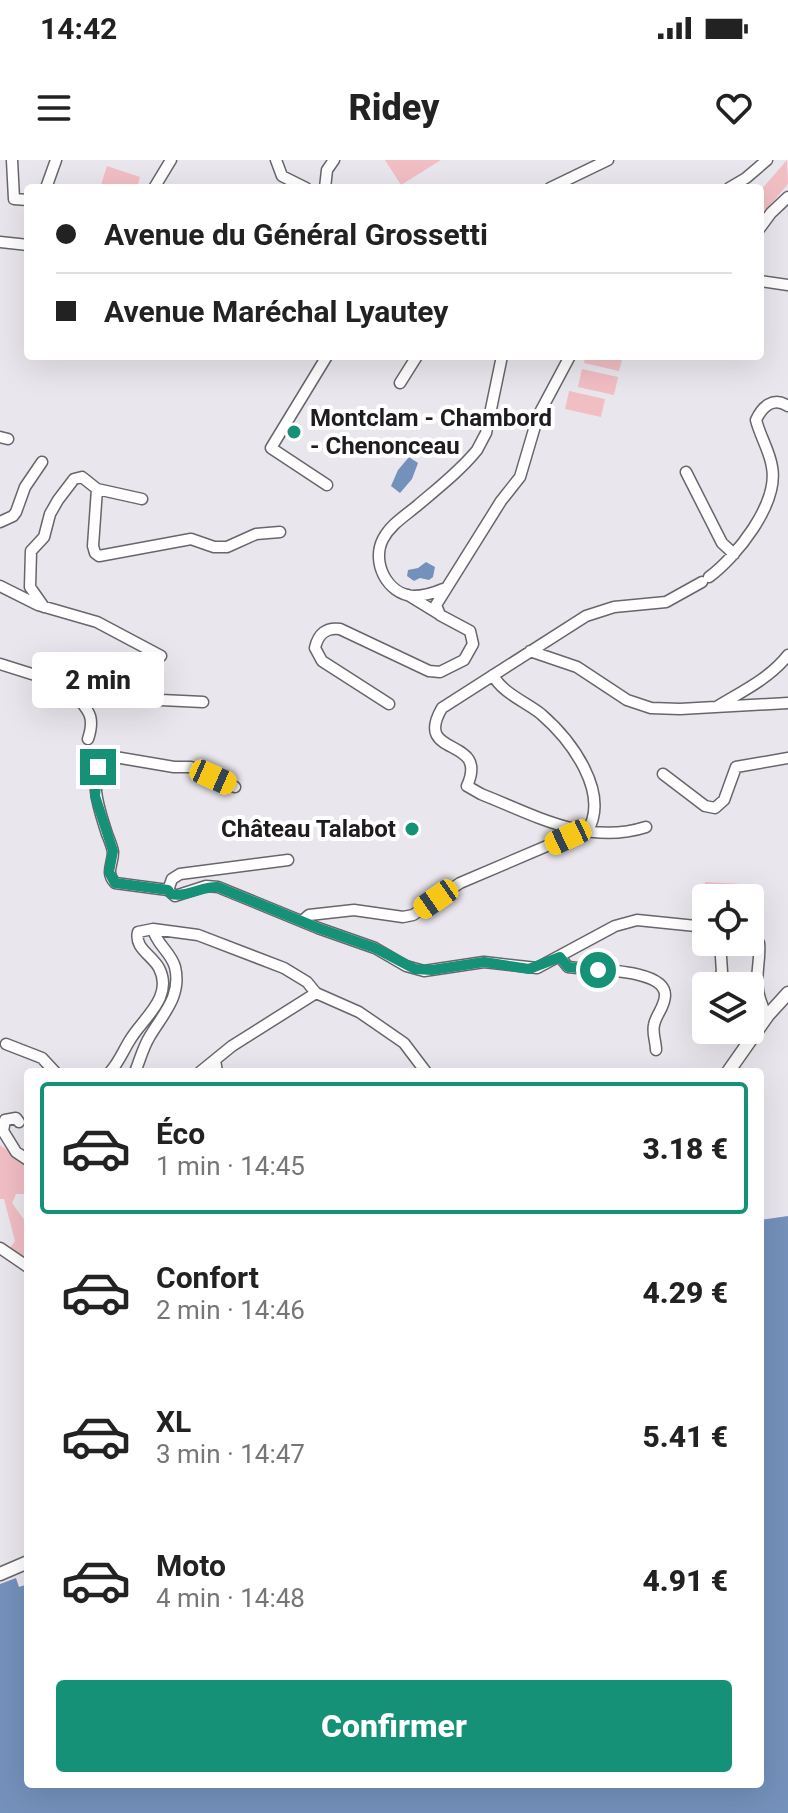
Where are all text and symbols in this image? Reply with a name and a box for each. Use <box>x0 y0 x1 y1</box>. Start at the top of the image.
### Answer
text: 14:42 <box>40 11 117 46</box>
icon: menu <box>32 86 76 130</box>
icon: heart <box>712 86 756 130</box>
text: Ridey <box>349 87 439 129</box>
text: Avenue du Général Grossetti <box>104 217 488 252</box>
text: Avenue Maréchal Lyautey <box>104 294 448 329</box>
place label: Montclam - Chambord - Chenonceau <box>310 404 552 460</box>
marker: Montclam - Chambord - Chenonceau <box>285 423 303 441</box>
callout: 2 min <box>32 651 164 707</box>
text: 2 min <box>65 665 131 695</box>
route end <box>80 749 116 785</box>
car <box>186 756 240 798</box>
place label: Château Talabot <box>221 815 396 843</box>
car <box>541 816 595 858</box>
marker: Château Talabot <box>403 820 421 838</box>
car <box>409 875 463 923</box>
map controls <box>692 884 764 1044</box>
button: locate <box>692 884 764 956</box>
route start <box>580 952 616 988</box>
button: layers <box>692 972 764 1044</box>
icon: car <box>60 1112 132 1184</box>
text: Éco <box>156 1116 205 1151</box>
text: 3.18 € <box>642 1131 728 1166</box>
text: 1 min · 14:45 <box>156 1151 305 1181</box>
icon: car <box>60 1256 132 1328</box>
text: Confort <box>156 1260 259 1295</box>
text: 4.29 € <box>642 1275 728 1310</box>
text: 2 min · 14:46 <box>156 1295 305 1325</box>
icon: car <box>60 1400 132 1472</box>
text: XL <box>156 1404 191 1439</box>
text: 5.41 € <box>642 1419 728 1454</box>
text: 3 min · 14:47 <box>156 1439 305 1469</box>
icon: car <box>60 1544 132 1616</box>
text: Moto <box>156 1548 226 1583</box>
text: 4.91 € <box>642 1563 728 1598</box>
text: 4 min · 14:48 <box>156 1583 305 1613</box>
button: Confirmer <box>56 1680 732 1772</box>

